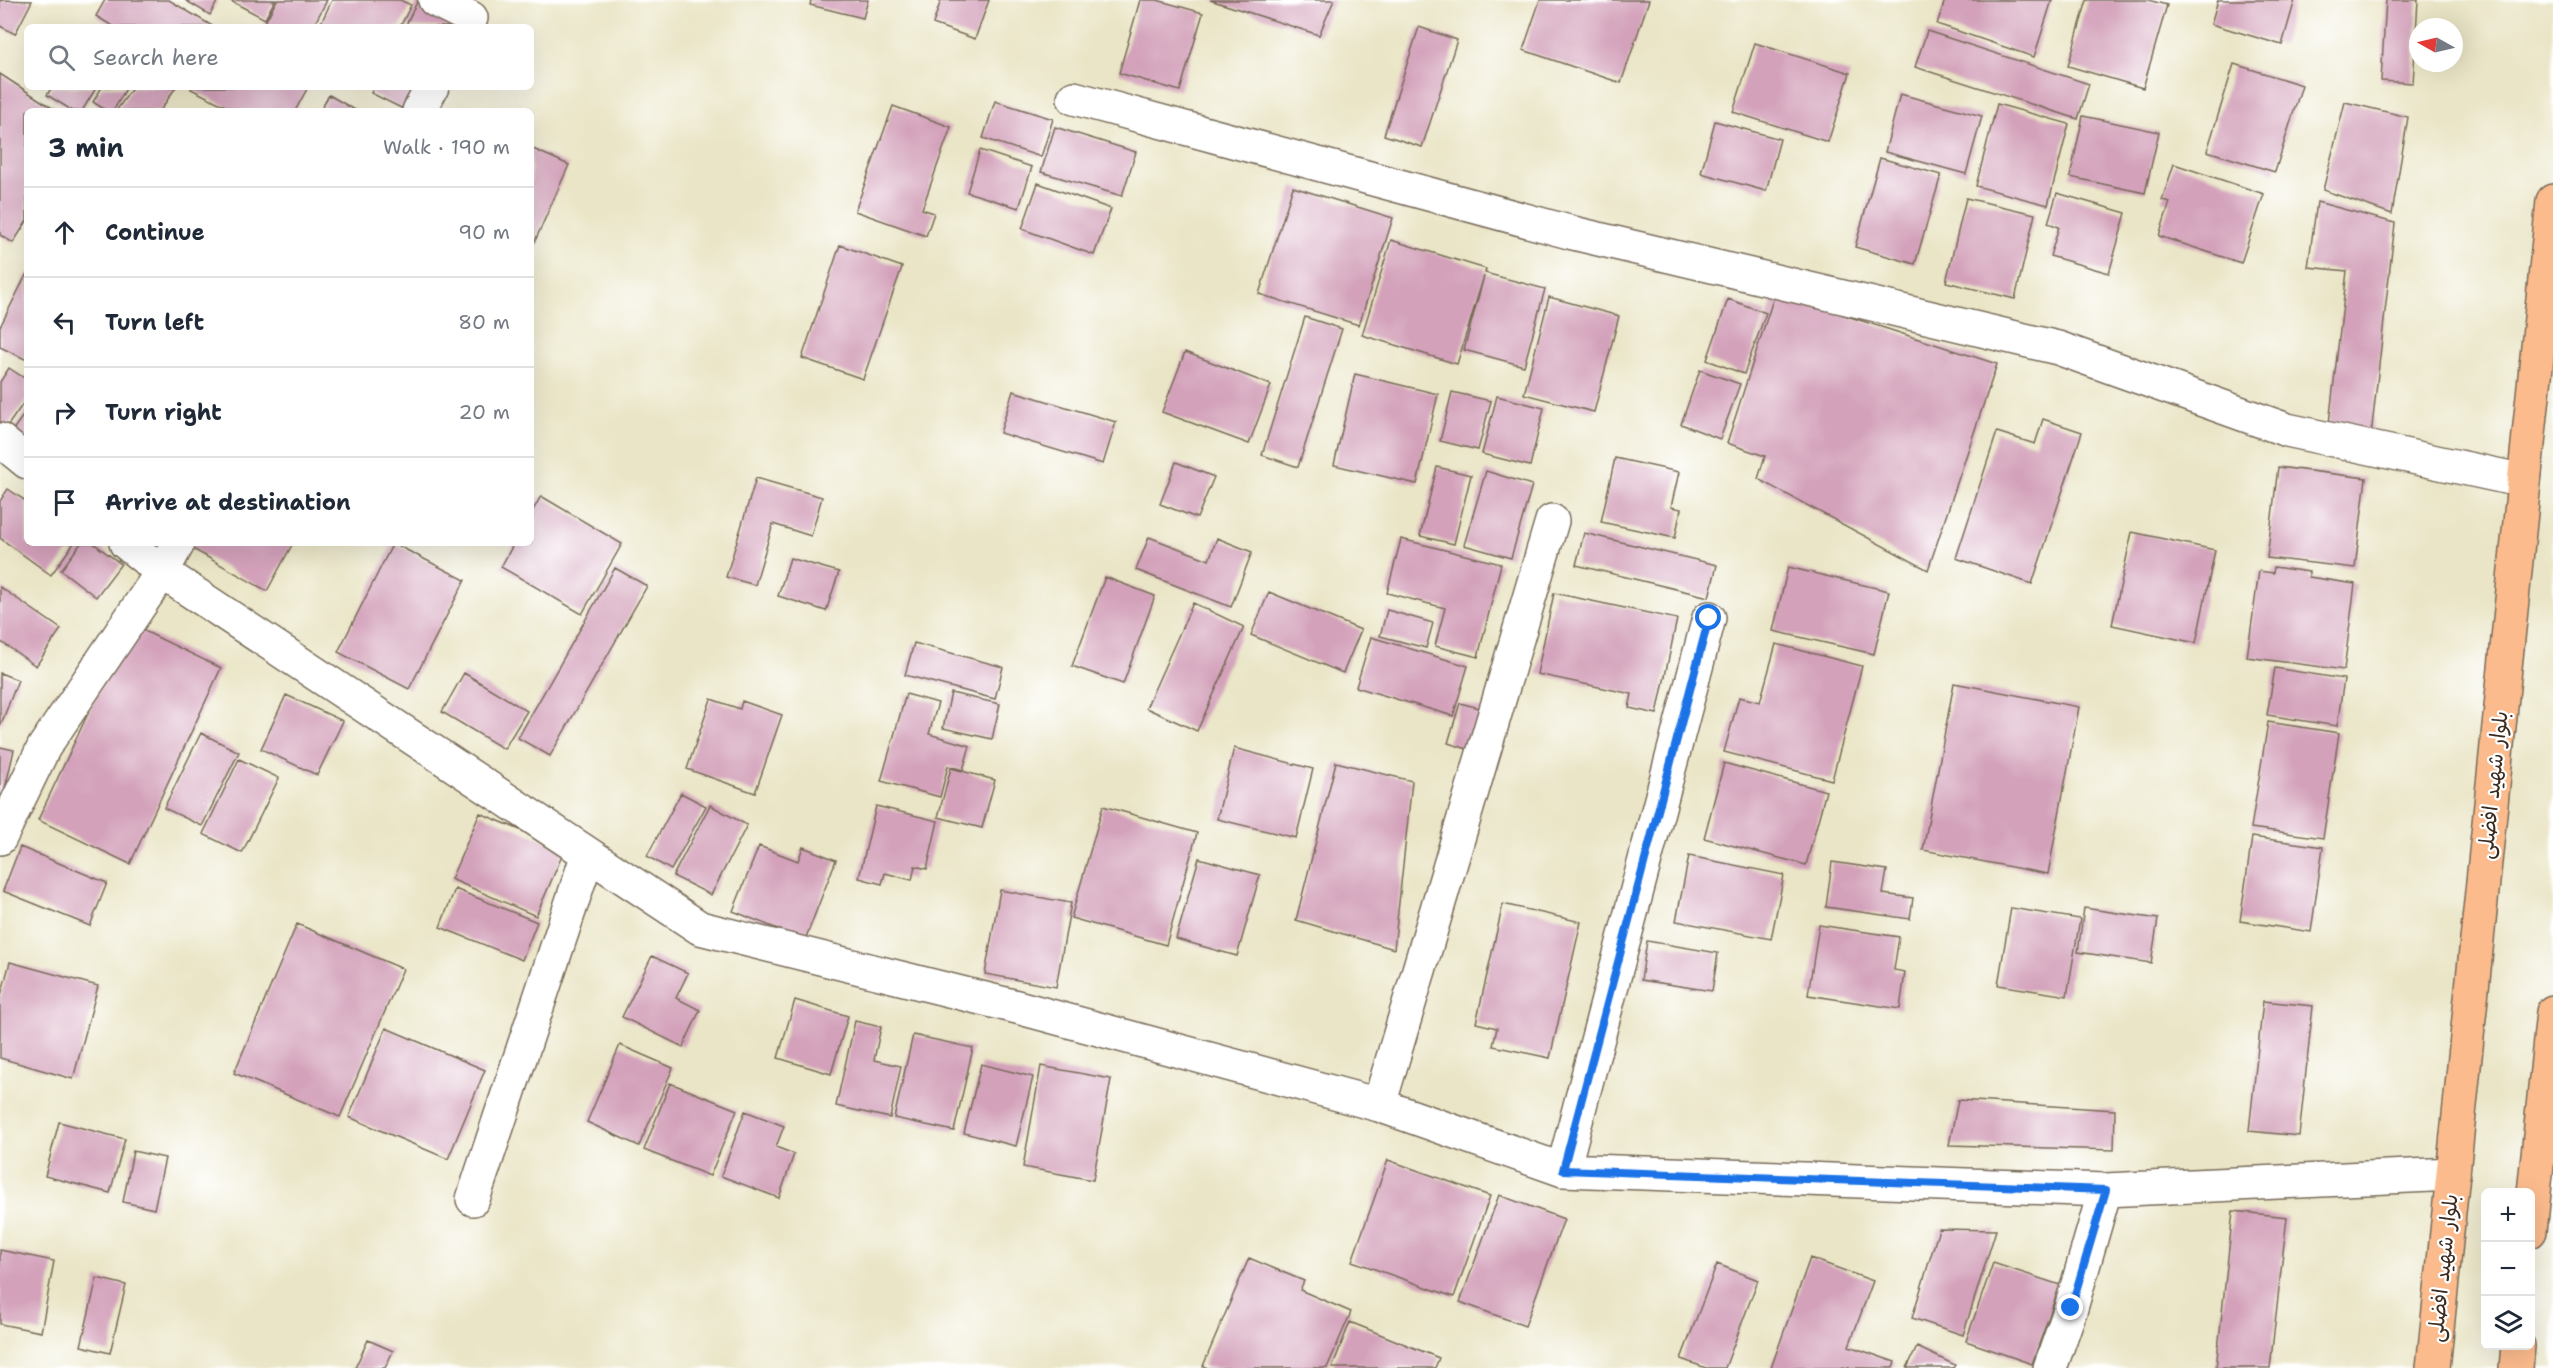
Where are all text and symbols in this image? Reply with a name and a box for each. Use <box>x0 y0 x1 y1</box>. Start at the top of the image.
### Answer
north arrow <box>2409 18 2463 72</box>
search box <box>24 24 534 90</box>
icon: search <box>45 41 78 74</box>
text: Search here <box>93 43 219 72</box>
text: 3 min <box>48 130 124 165</box>
text: Walk · 190 m <box>383 134 510 160</box>
icon: ahead <box>48 216 81 249</box>
text: Continue <box>105 218 205 247</box>
text: 90 m <box>458 219 510 245</box>
icon: left <box>48 306 81 339</box>
text: Turn left <box>105 308 204 337</box>
text: 80 m <box>458 309 510 335</box>
icon: right <box>48 396 81 429</box>
text: Turn right <box>105 398 222 427</box>
text: 20 m <box>459 399 510 425</box>
icon: arrive <box>48 486 81 519</box>
text: Arrive at destination <box>105 488 351 517</box>
route start <box>1695 604 1721 630</box>
street label: بلوار شهید افضلی <box>2471 710 2515 860</box>
map controls <box>2481 1188 2535 1350</box>
button: + <box>2481 1188 2535 1242</box>
street label: بلوار شهید افضلی <box>2421 1193 2465 1343</box>
button: − <box>2481 1242 2535 1296</box>
route end <box>2057 1294 2083 1320</box>
button: layers <box>2481 1296 2535 1350</box>

